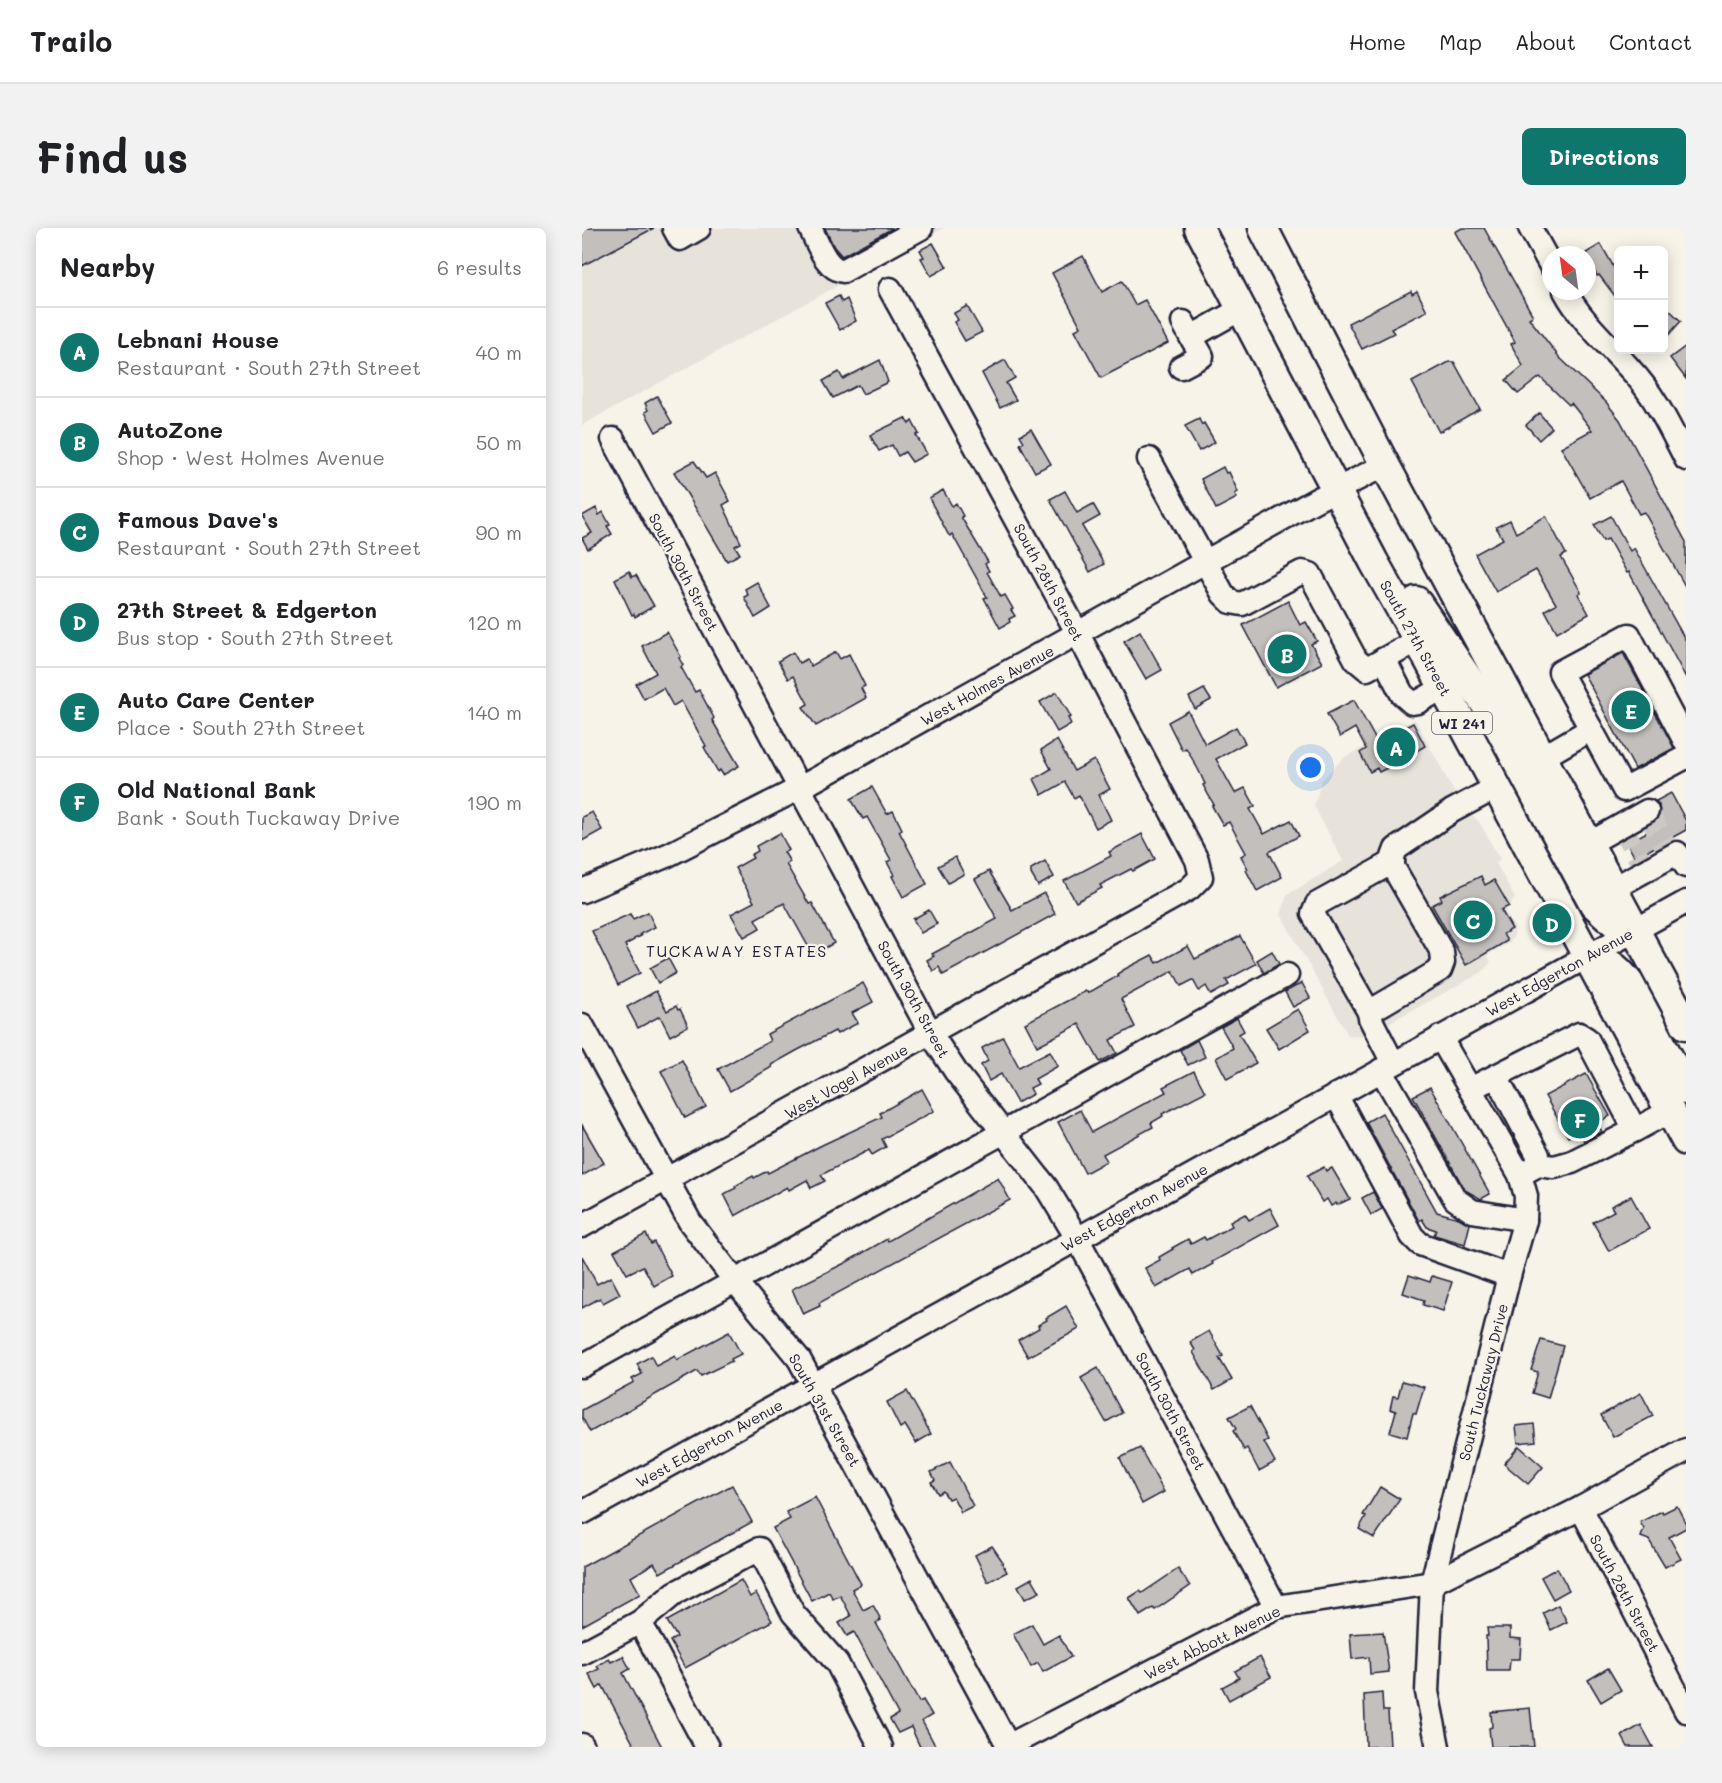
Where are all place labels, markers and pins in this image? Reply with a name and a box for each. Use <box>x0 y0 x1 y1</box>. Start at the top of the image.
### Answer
pin: B <box>1268 632 1306 676</box>
pin: E <box>1612 688 1650 732</box>
pin: A <box>1376 724 1416 770</box>
pin: C <box>1454 898 1492 942</box>
pin: D <box>1532 900 1572 946</box>
pin: F <box>1560 1096 1600 1142</box>

